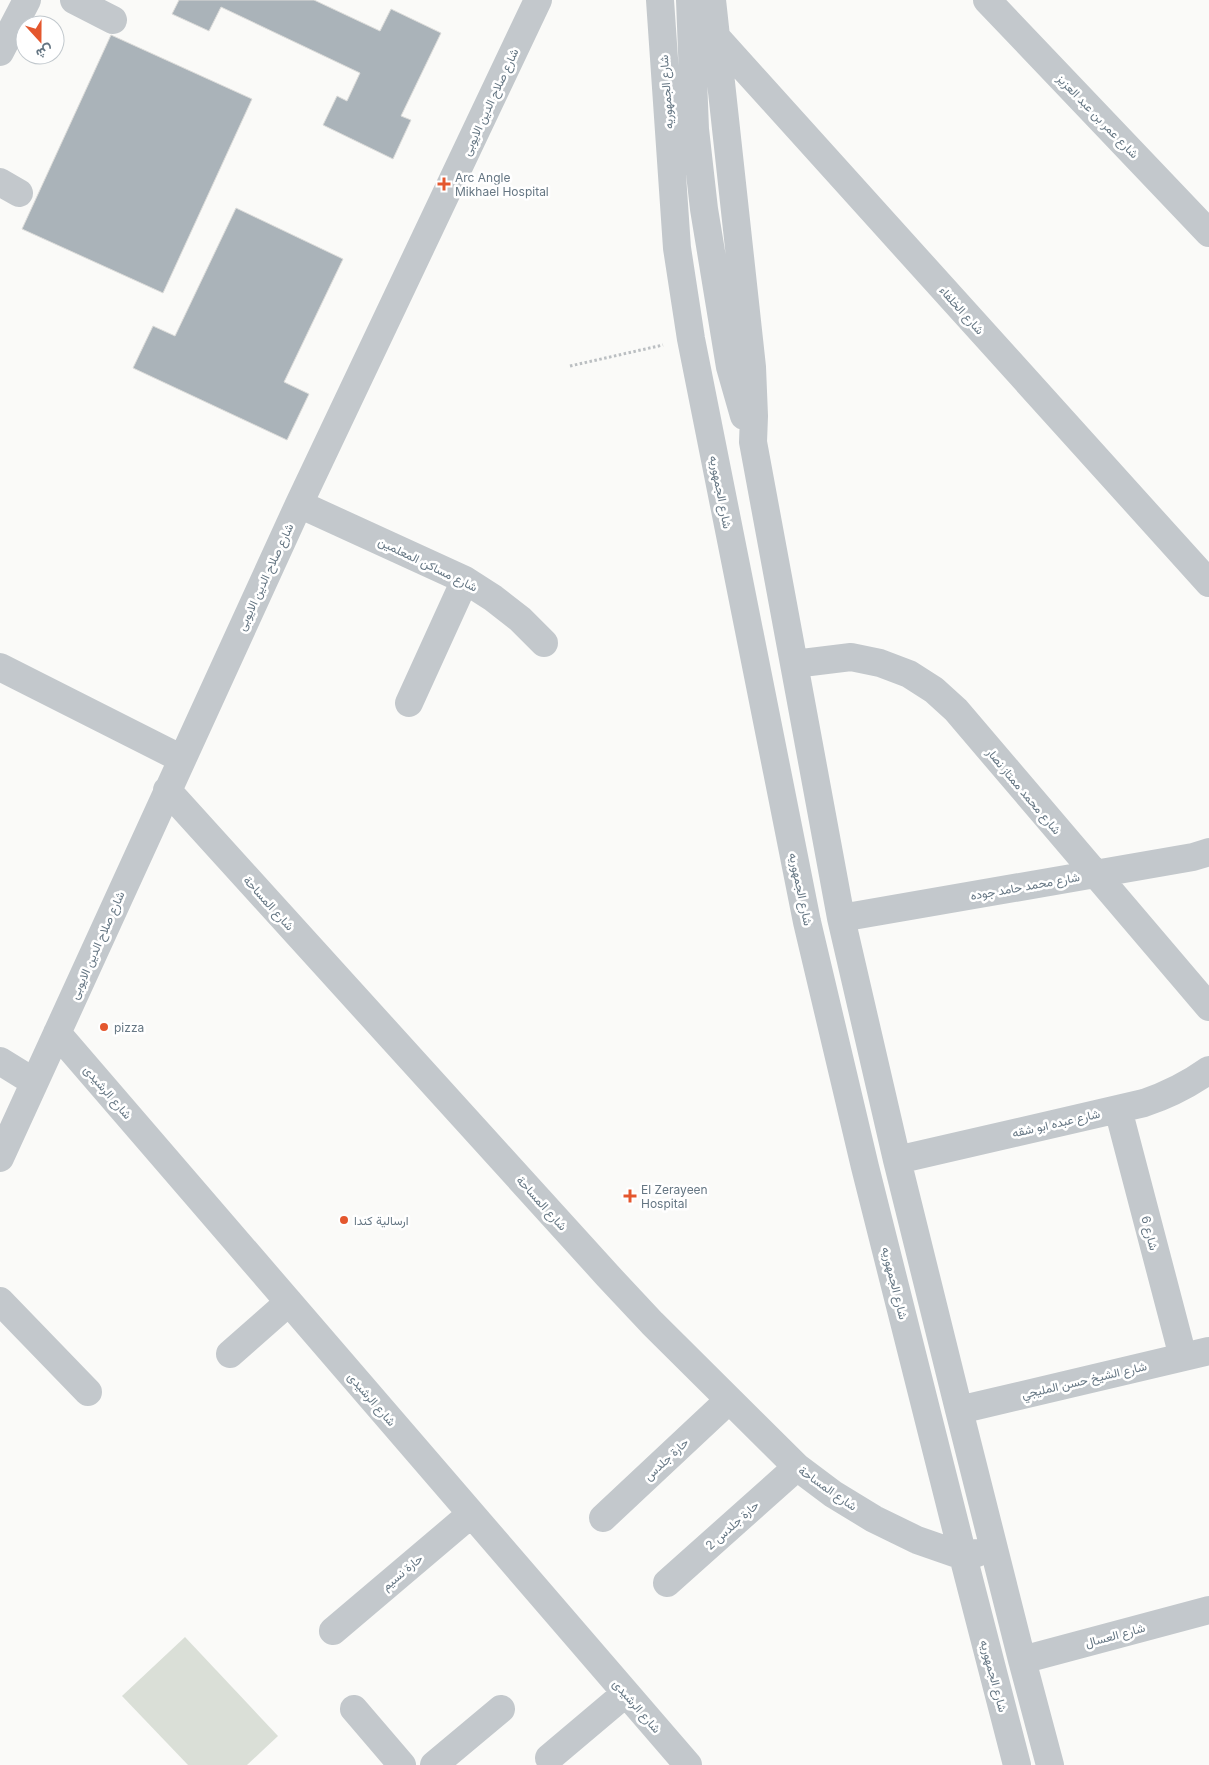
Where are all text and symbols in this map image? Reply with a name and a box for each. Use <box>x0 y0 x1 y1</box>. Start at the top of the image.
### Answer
north arrow <box>15 15 65 65</box>
text: ش <box>33 41 56 64</box>
street label: شارع صلاح الدين الايوبى <box>459 46 523 159</box>
street label: شارع الجمهوريه <box>656 54 678 130</box>
street label: شارع عمر بن عبد العزيز <box>1052 70 1142 163</box>
place label: Arc Angle Mikhael Hospital <box>455 170 549 199</box>
marker: Arc Angle Mikhael Hospital <box>437 177 451 191</box>
street label: شارع الخلفاء <box>935 283 988 339</box>
street label: شارع الجمهوريه <box>705 454 735 530</box>
street label: شارع صلاح الدين الايوبى <box>234 521 298 634</box>
street label: شارع مساكن المعلمين <box>375 533 480 596</box>
street label: شارع محمد ممتاز نصار <box>981 744 1065 839</box>
street label: شارع الجمهوريه <box>784 851 816 927</box>
street label: شارع محمد حامد جوده <box>969 869 1081 905</box>
street label: شارع المساحة <box>239 873 297 935</box>
street label: شارع صلاح الدين الايوبى <box>66 889 129 1002</box>
place label: pizza <box>114 1020 144 1035</box>
marker: pizza <box>98 1021 110 1033</box>
street label: شارع الرشيدى <box>79 1062 135 1123</box>
street label: شارع عبده ابو شقه <box>1010 1106 1102 1142</box>
street label: شارع المساحة <box>512 1173 570 1235</box>
place label: El Zerayeen Hospital <box>641 1182 708 1211</box>
marker: El Zerayeen Hospital <box>623 1189 637 1203</box>
place label: ارسالية كندا <box>354 1213 409 1229</box>
marker: ارسالية كندا <box>338 1214 350 1226</box>
street label: شارع 6 <box>1136 1214 1162 1252</box>
street label: شارع الجمهوريه <box>877 1245 911 1321</box>
street label: شارع الشيخ حسن المليجي <box>1020 1358 1149 1405</box>
street label: شارع الرشيدى <box>343 1369 399 1430</box>
street label: حارة جلدس <box>641 1435 692 1484</box>
street label: شارع المساحة <box>795 1462 860 1515</box>
street label: حارة جلدس 2 <box>702 1497 762 1554</box>
street label: حارة نسيم <box>378 1551 426 1594</box>
street label: شارع العسال <box>1083 1620 1147 1652</box>
street label: شارع الجمهوريه <box>975 1638 1011 1714</box>
street label: شارع الرشيدى <box>608 1676 664 1737</box>

